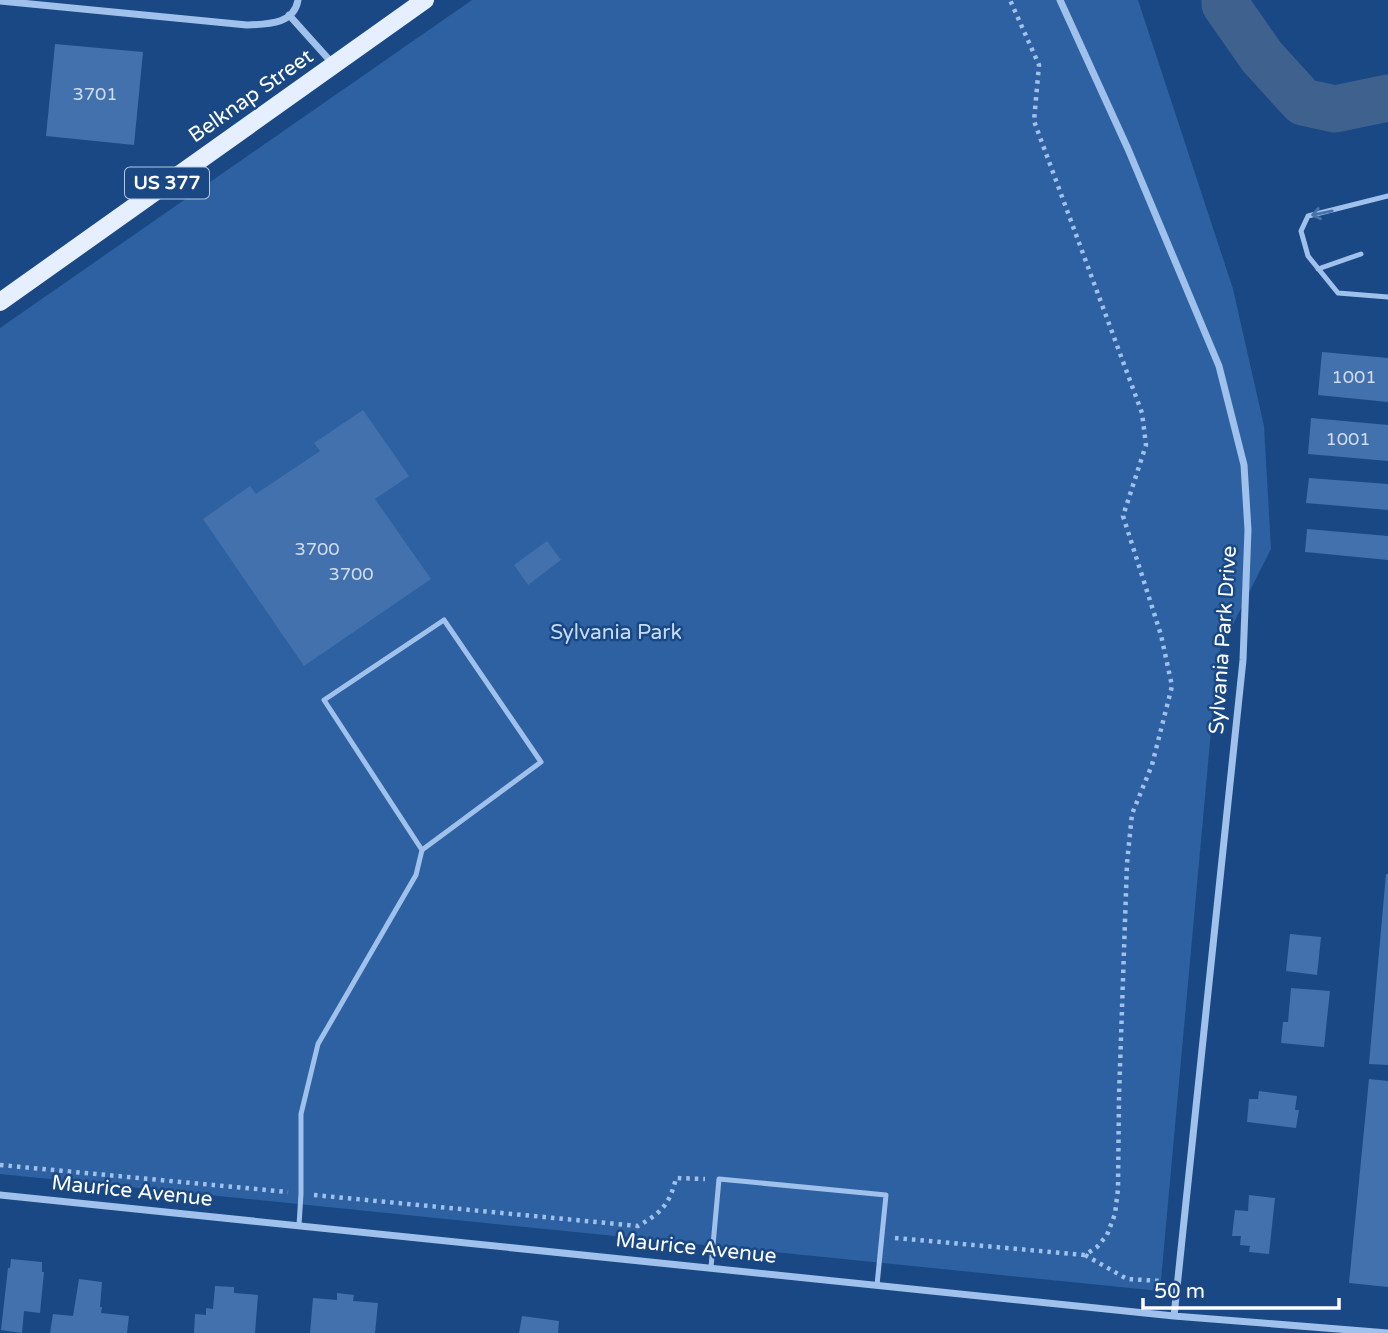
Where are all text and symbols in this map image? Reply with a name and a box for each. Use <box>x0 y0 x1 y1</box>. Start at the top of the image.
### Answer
street label: Belknap Street <box>184 44 318 148</box>
house number: 3701 <box>72 83 118 105</box>
road number: US 377 <box>125 168 209 198</box>
one-way arrow <box>1311 207 1334 220</box>
house number: 1001 <box>1331 366 1377 388</box>
house number: 1001 <box>1325 428 1371 450</box>
house number: 3700 <box>294 538 340 560</box>
street label: Sylvania Park Drive <box>1204 545 1242 735</box>
house number: 3700 <box>328 563 374 585</box>
park label: Sylvania Park <box>550 620 682 645</box>
street label: Maurice Avenue <box>50 1170 214 1212</box>
street label: Maurice Avenue <box>614 1227 778 1269</box>
scale bar <box>1143 1266 1339 1310</box>
text: 50 m <box>1154 1279 1205 1304</box>

